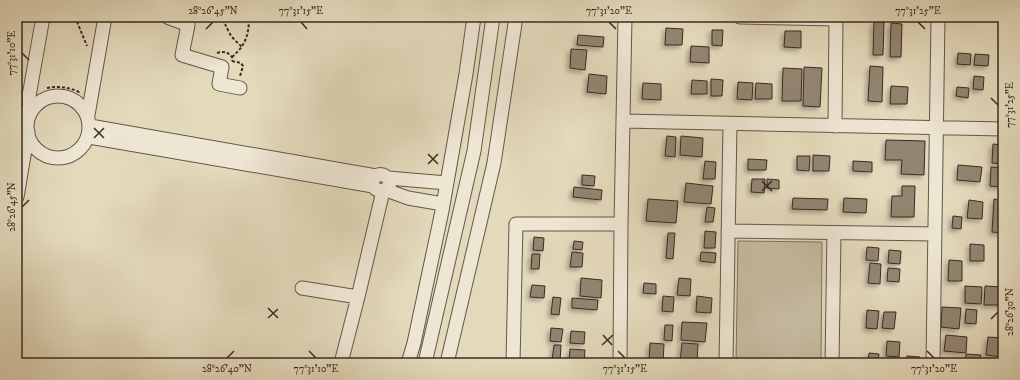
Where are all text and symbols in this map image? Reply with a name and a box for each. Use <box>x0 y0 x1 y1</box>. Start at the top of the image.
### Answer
text: 28°26'45"N <box>188 5 238 17</box>
text: 77°31'15"E <box>279 5 323 17</box>
text: 77°31'20"E <box>586 5 632 17</box>
text: 77°31'25"E <box>895 5 941 17</box>
text: 77°31'10"E <box>6 31 18 75</box>
text: 77°31'25"E <box>1004 82 1016 128</box>
text: 28°26'45"N <box>6 182 18 232</box>
text: 28°26'30"N <box>1004 288 1016 336</box>
text: 28°26'40"N <box>202 363 252 375</box>
text: 77°31'10"E <box>294 363 338 375</box>
text: 77°31'15"E <box>603 363 647 375</box>
text: 77°31'20"E <box>911 363 957 375</box>

